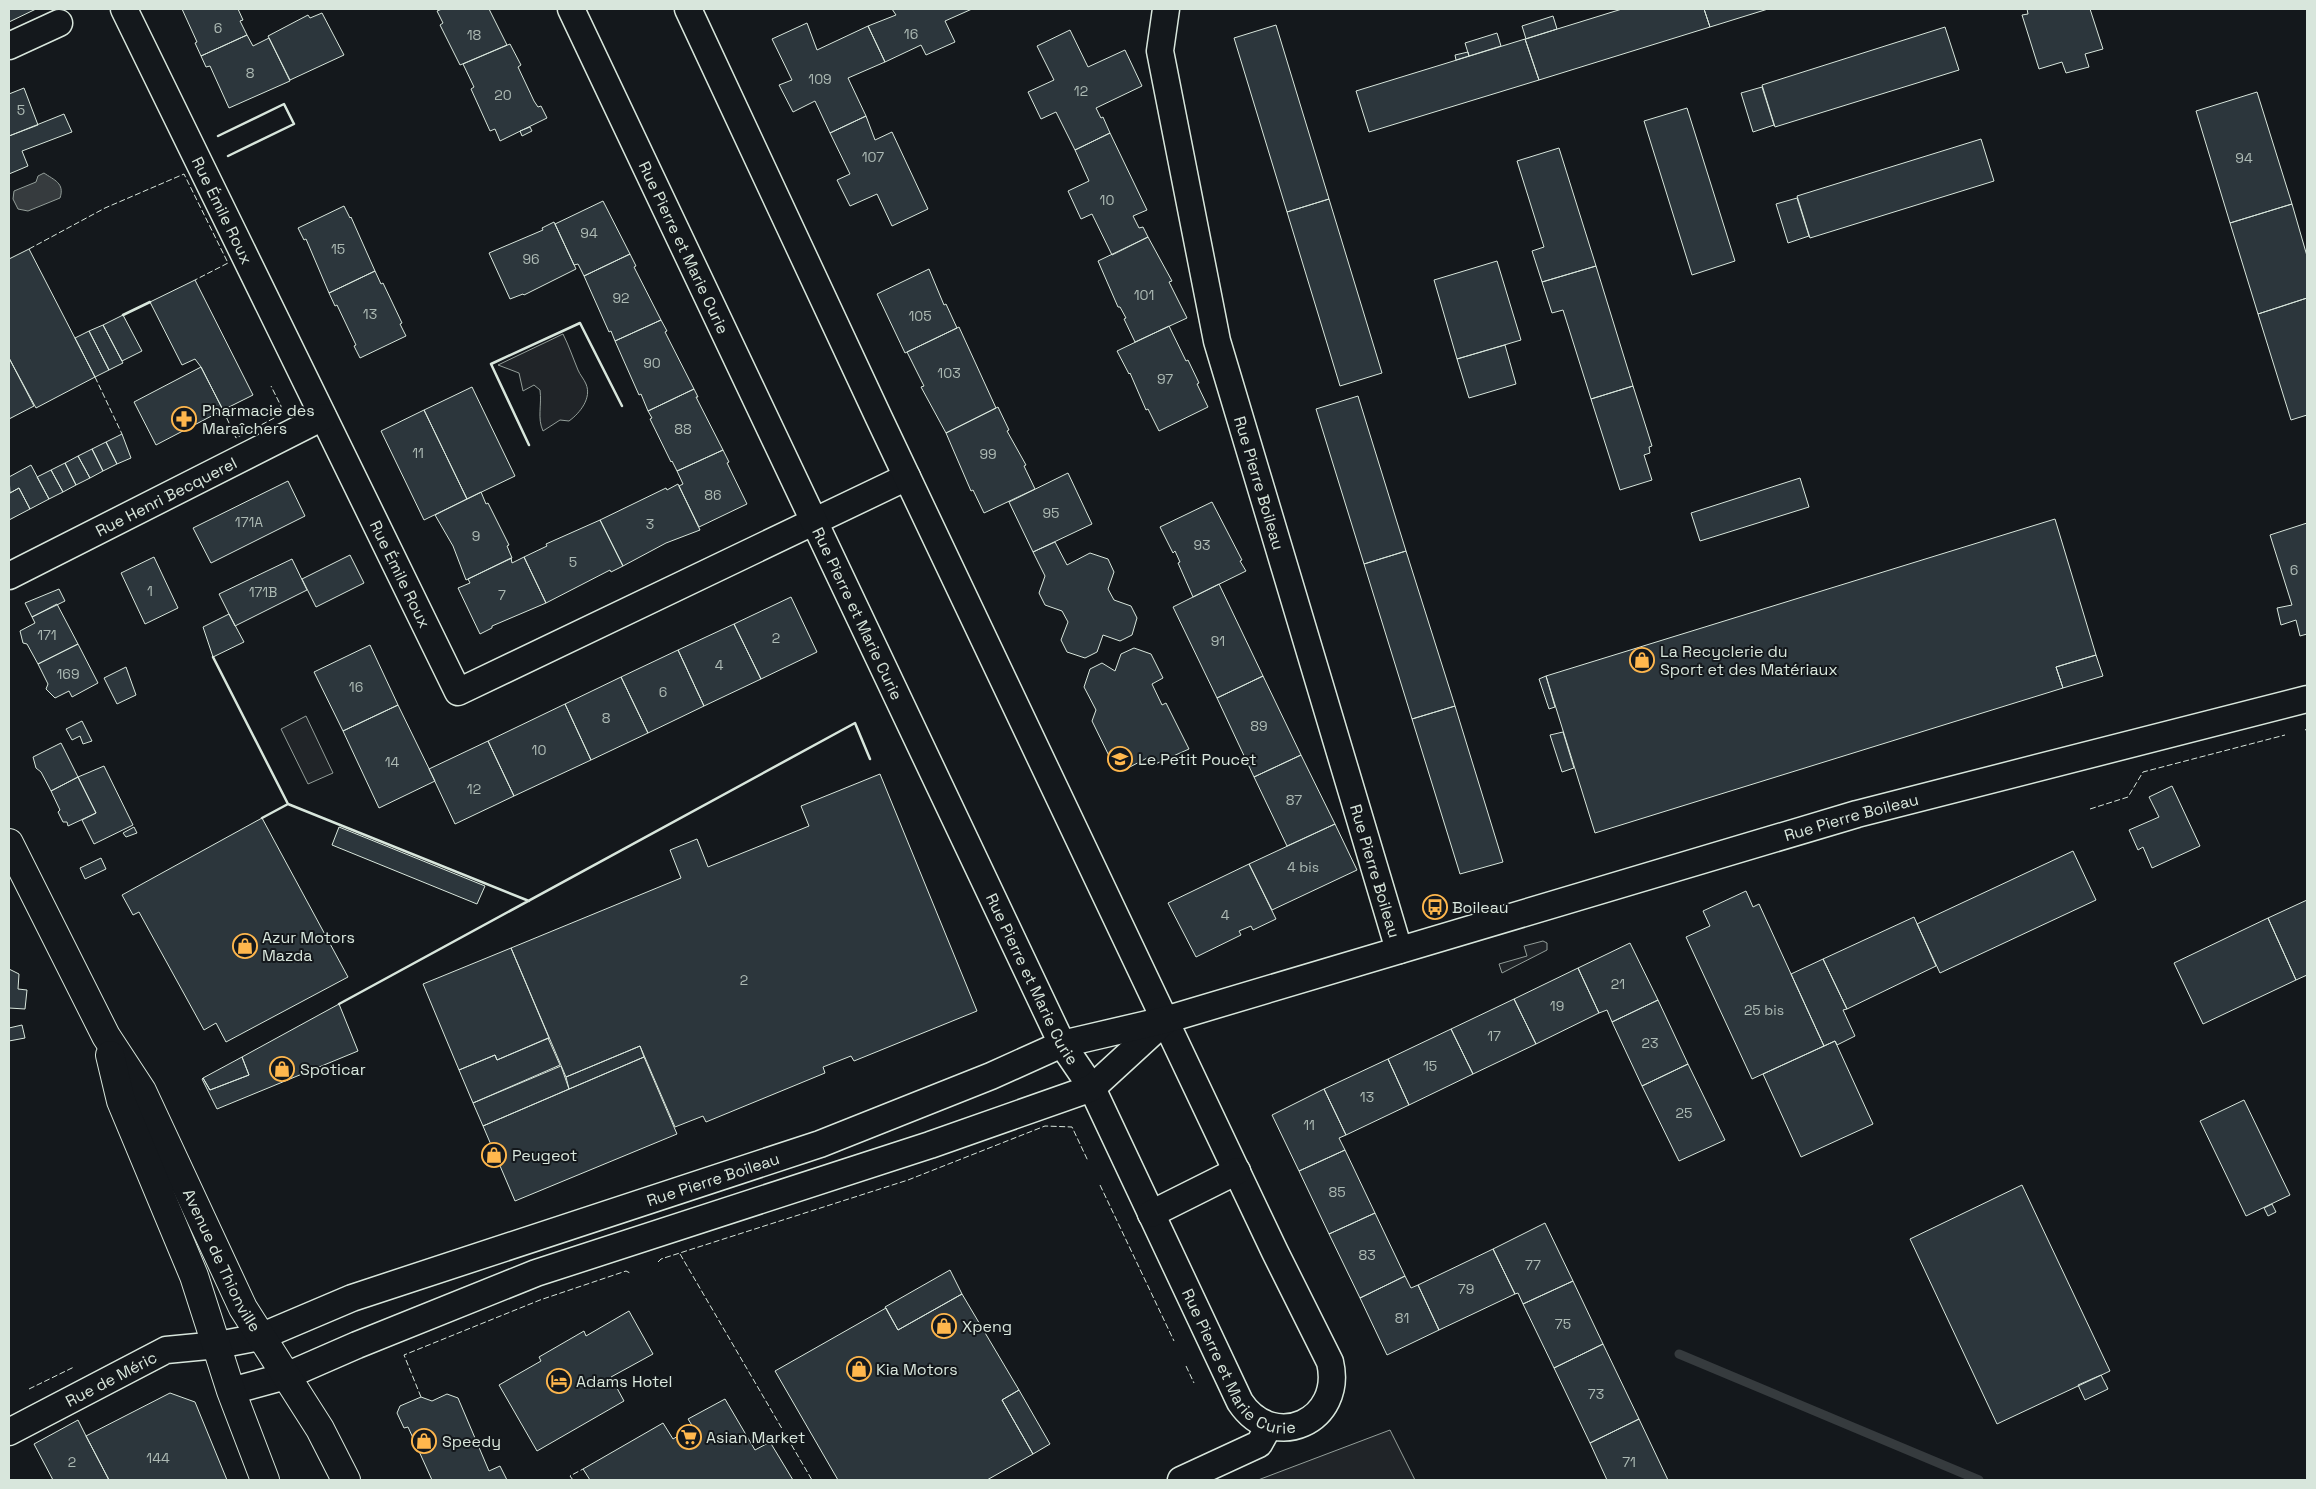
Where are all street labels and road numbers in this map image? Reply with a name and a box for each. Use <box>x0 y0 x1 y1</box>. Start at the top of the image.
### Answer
street label: Rue Émile Roux <box>187 153 258 267</box>
street label: Rue Pierre et Marie Curie <box>634 158 734 337</box>
street label: Rue Pierre Boileau <box>1229 413 1289 552</box>
street label: Rue Henri Becquerel <box>92 452 240 541</box>
street label: Rue Émile Roux <box>365 517 435 631</box>
street label: Rue Pierre et Marie Curie <box>808 524 908 703</box>
street label: Rue Pierre Boileau <box>1781 788 1921 846</box>
street label: Rue Pierre Boileau <box>1345 801 1405 940</box>
street label: Rue Pierre et Marie Curie <box>981 890 1084 1069</box>
street label: Rue Pierre Boileau <box>644 1148 782 1211</box>
street label: Avenue de Thionville <box>178 1185 266 1336</box>
street label: Rue Pierre et Marie Curie <box>1177 1285 1297 1438</box>
street label: Rue de Méric <box>62 1346 160 1411</box>

